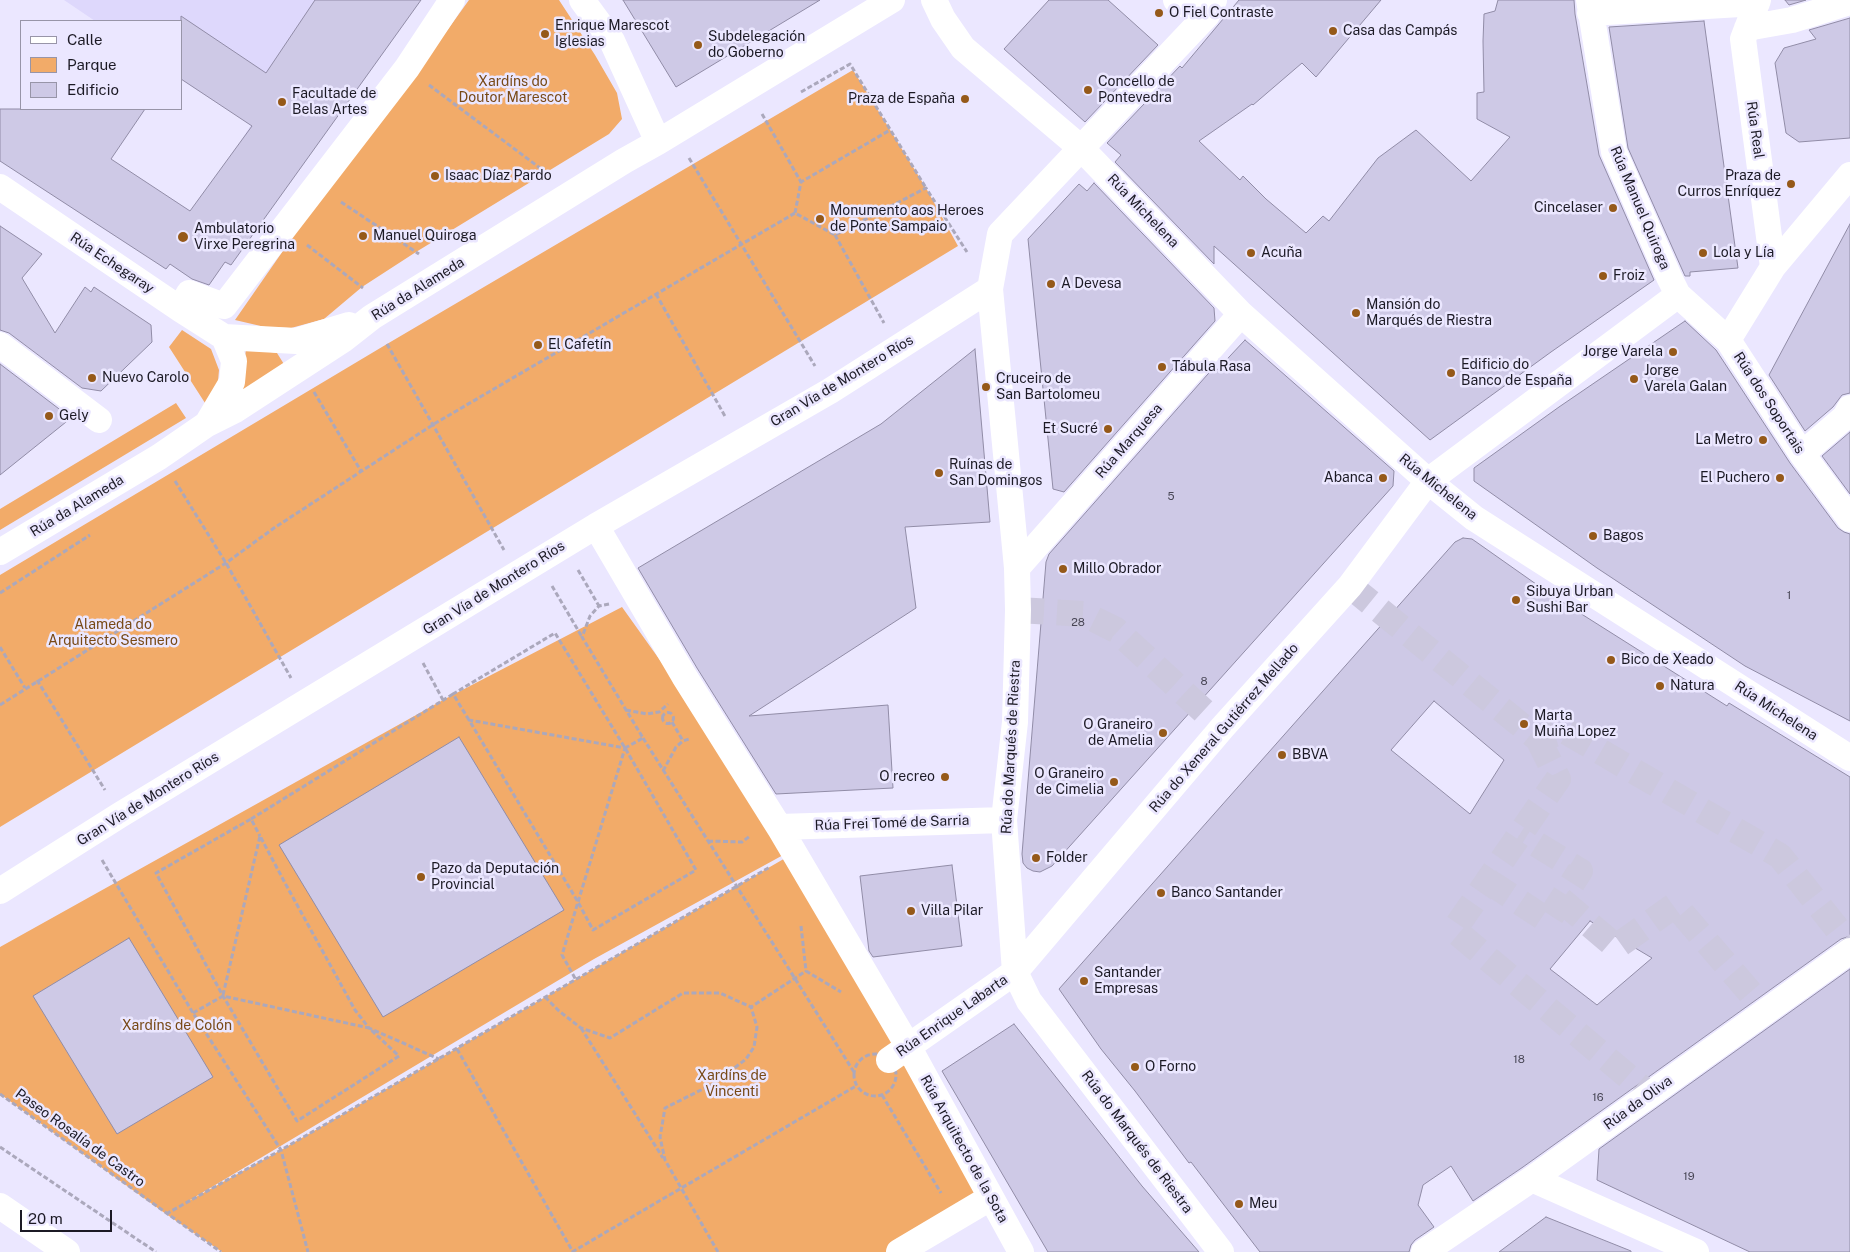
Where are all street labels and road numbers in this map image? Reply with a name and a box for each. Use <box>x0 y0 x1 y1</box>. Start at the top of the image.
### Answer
street label: Rúa Real <box>1743 100 1767 160</box>
street label: Rúa Manuel Quiroga <box>1606 144 1674 272</box>
street label: Rúa Michelena <box>1104 171 1182 251</box>
street label: Rúa Echegaray <box>67 229 157 297</box>
street label: Rúa da Alameda <box>369 254 467 324</box>
street label: Gran Vía de Montero Ríos <box>767 332 917 430</box>
street label: Rúa dos Soportais <box>1730 349 1808 457</box>
street label: Rúa Marquesa <box>1092 400 1166 482</box>
street label: Rúa Michelena <box>1396 450 1480 524</box>
street label: Rúa da Alameda <box>27 471 127 541</box>
street label: Gran Vía de Montero Ríos <box>420 537 568 639</box>
street label: Rúa do Xeneral Gutiérrez Mellado <box>1146 640 1302 816</box>
street label: Rúa do Marqués de Riestra <box>998 660 1024 834</box>
street label: Rúa Michelena <box>1731 678 1821 744</box>
street label: Gran Vía de Montero Ríos <box>74 748 222 850</box>
street label: Rúa Frei Tomé de Sarria <box>814 812 970 834</box>
street label: Rúa Enrique Labarta <box>893 971 1011 1061</box>
street label: Rúa do Marqués de Riestra <box>1078 1067 1196 1217</box>
street label: Rúa Arquitecto de la Sota <box>916 1072 1012 1226</box>
street label: Rúa da Oliva <box>1600 1073 1676 1133</box>
street label: Paseo Rosalía de Castro <box>12 1085 148 1191</box>

